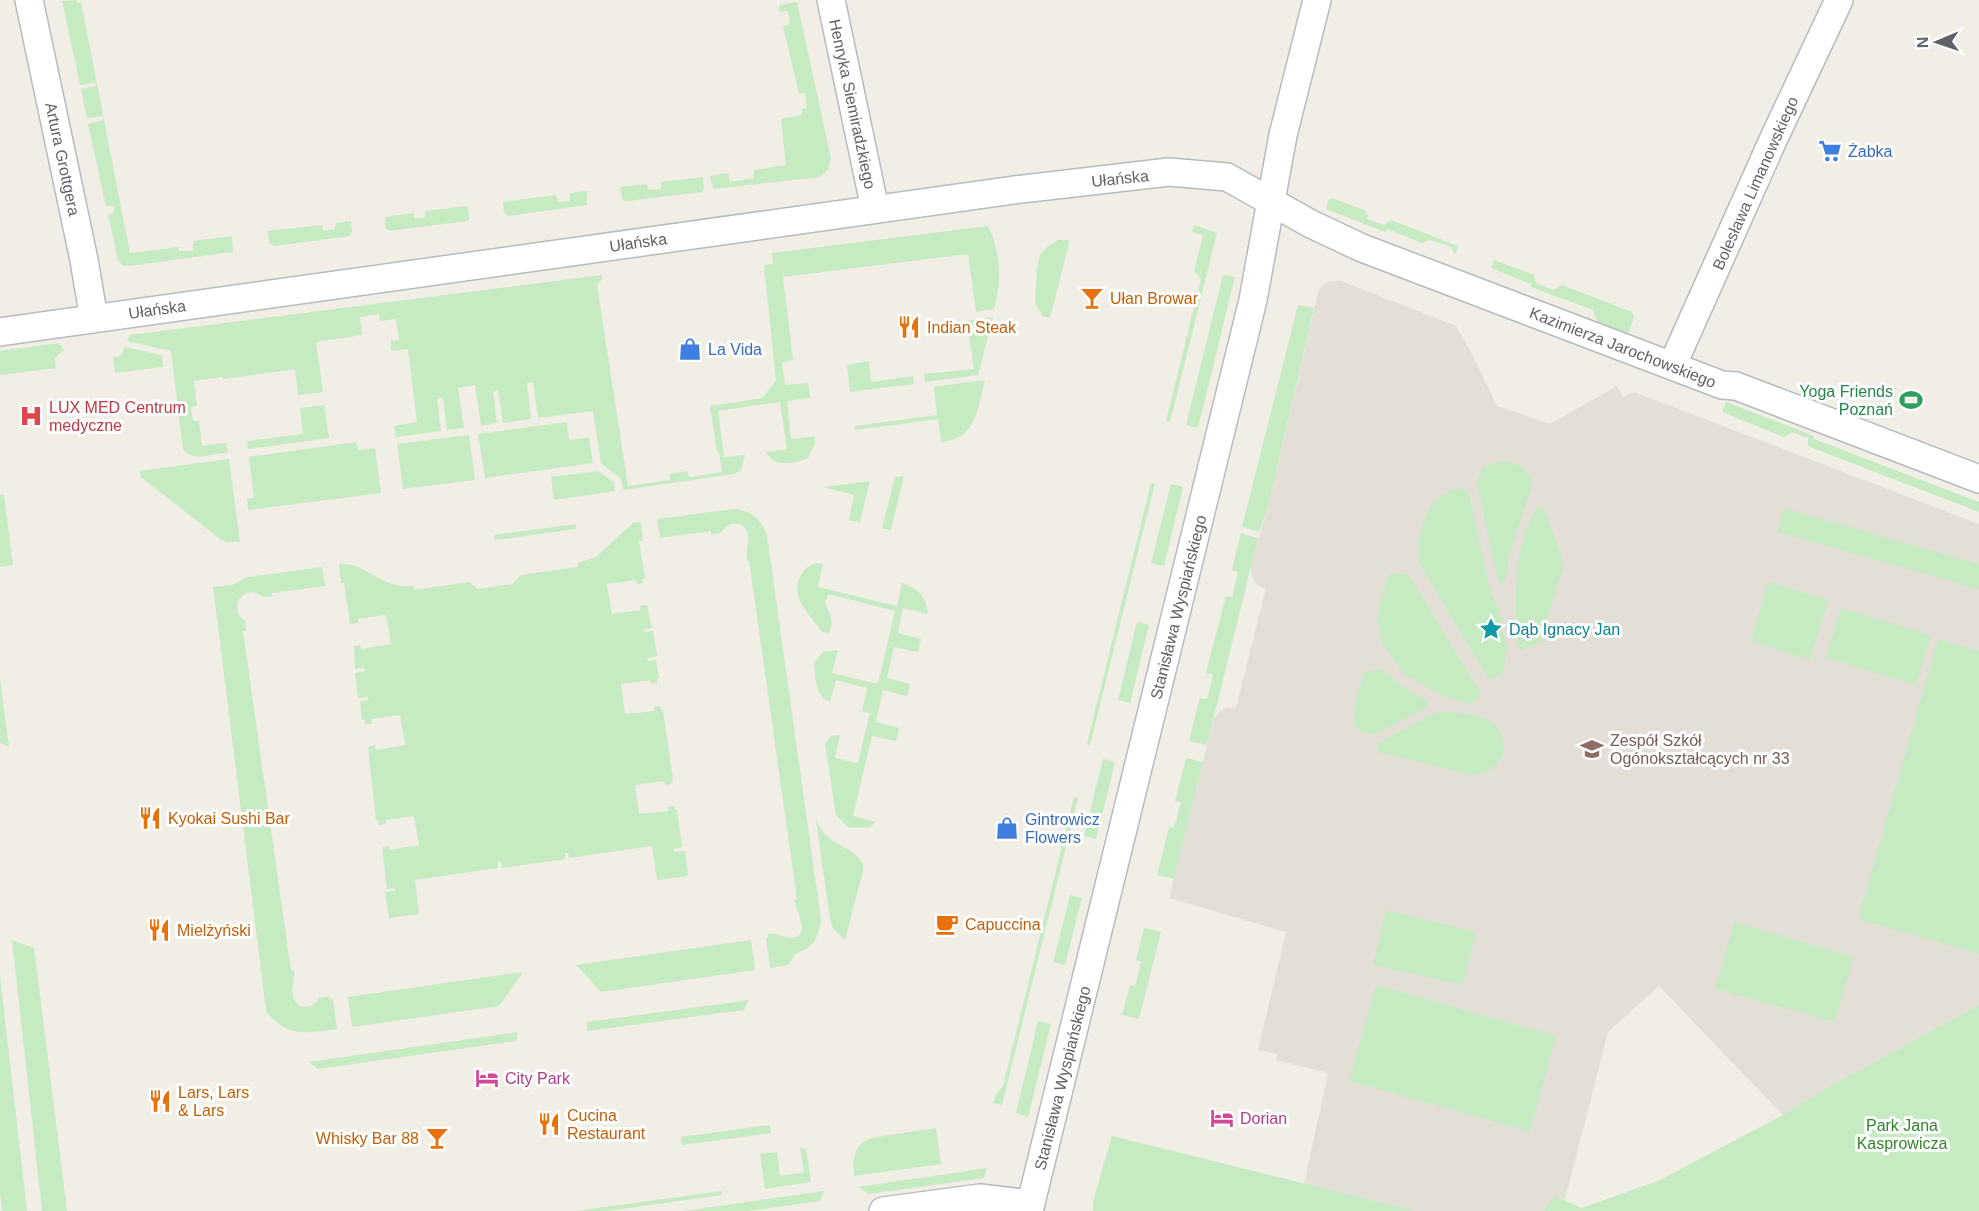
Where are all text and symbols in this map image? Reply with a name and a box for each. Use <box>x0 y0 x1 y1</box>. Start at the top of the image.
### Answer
north arrow <box>1907 12 1967 72</box>
street label: Henryka Siemiradzkiego <box>826 18 879 191</box>
text: N <box>1914 36 1931 49</box>
street label: Bolesława Limanowskiego <box>1710 94 1801 272</box>
street label: Artura Grottgera <box>42 101 83 218</box>
supermarket icon: Żabka <box>1817 138 1843 164</box>
place label: Żabka <box>1848 142 1893 160</box>
street label: Ułańska <box>1090 167 1150 190</box>
street label: Ułańska <box>608 230 668 255</box>
bar icon: Ułan Browar <box>1079 285 1105 311</box>
place label: Ułan Browar <box>1110 290 1199 307</box>
street label: Ułańska <box>127 297 187 322</box>
street label: Kazimierza Jarochowskiego <box>1527 304 1719 391</box>
restaurant icon: Indian Steak <box>896 314 922 340</box>
place label: Indian Steak <box>927 319 1017 336</box>
shop icon: La Vida <box>677 336 703 362</box>
place label: La Vida <box>708 341 762 358</box>
place label: Yoga Friends Poznań <box>1799 383 1893 418</box>
sports icon: Yoga Friends Poznań <box>1898 387 1924 413</box>
place label: LUX MED Centrum medyczne <box>49 399 186 434</box>
hospital icon: LUX MED Centrum medyczne <box>18 403 44 429</box>
street label: Stanisława Wyspiańskiego <box>1147 513 1210 701</box>
place icon: Dąb Ignacy Jan <box>1478 616 1504 642</box>
place label: Dąb Ignacy Jan <box>1509 621 1620 638</box>
place label: Zespół Szkół Ogónokształcących nr 33 <box>1610 732 1790 767</box>
school or university icon: Zespół Szkół Ogónokształcących nr 33 <box>1579 736 1605 762</box>
restaurant icon: Kyokai Sushi Bar <box>137 805 163 831</box>
place label: Kyokai Sushi Bar <box>168 810 291 827</box>
place label: Gintrowicz Flowers <box>1025 811 1100 846</box>
shop icon: Gintrowicz Flowers <box>994 815 1020 841</box>
cafe icon: Capuccina <box>934 911 960 937</box>
place label: Capuccina <box>965 916 1041 933</box>
restaurant icon: Mielżyński <box>146 917 172 943</box>
place label: Mielżyński <box>177 922 251 939</box>
street label: Stanisława Wyspiańskiego <box>1031 984 1094 1172</box>
hotel icon: City Park <box>474 1065 500 1091</box>
place label: City Park <box>505 1070 571 1087</box>
place label: Lars, Lars & Lars <box>178 1084 249 1119</box>
restaurant icon: Lars, Lars & Lars <box>147 1088 173 1114</box>
hotel icon: Dorian <box>1209 1105 1235 1131</box>
place label: Cucina Restaurant <box>567 1107 646 1142</box>
place label: Dorian <box>1240 1110 1287 1127</box>
restaurant icon: Cucina Restaurant <box>536 1111 562 1137</box>
park label: Park Jana Kasprowicza <box>1857 1117 1947 1152</box>
bar icon: Whisky Bar 88 <box>424 1125 450 1151</box>
place label: Whisky Bar 88 <box>316 1130 419 1147</box>

